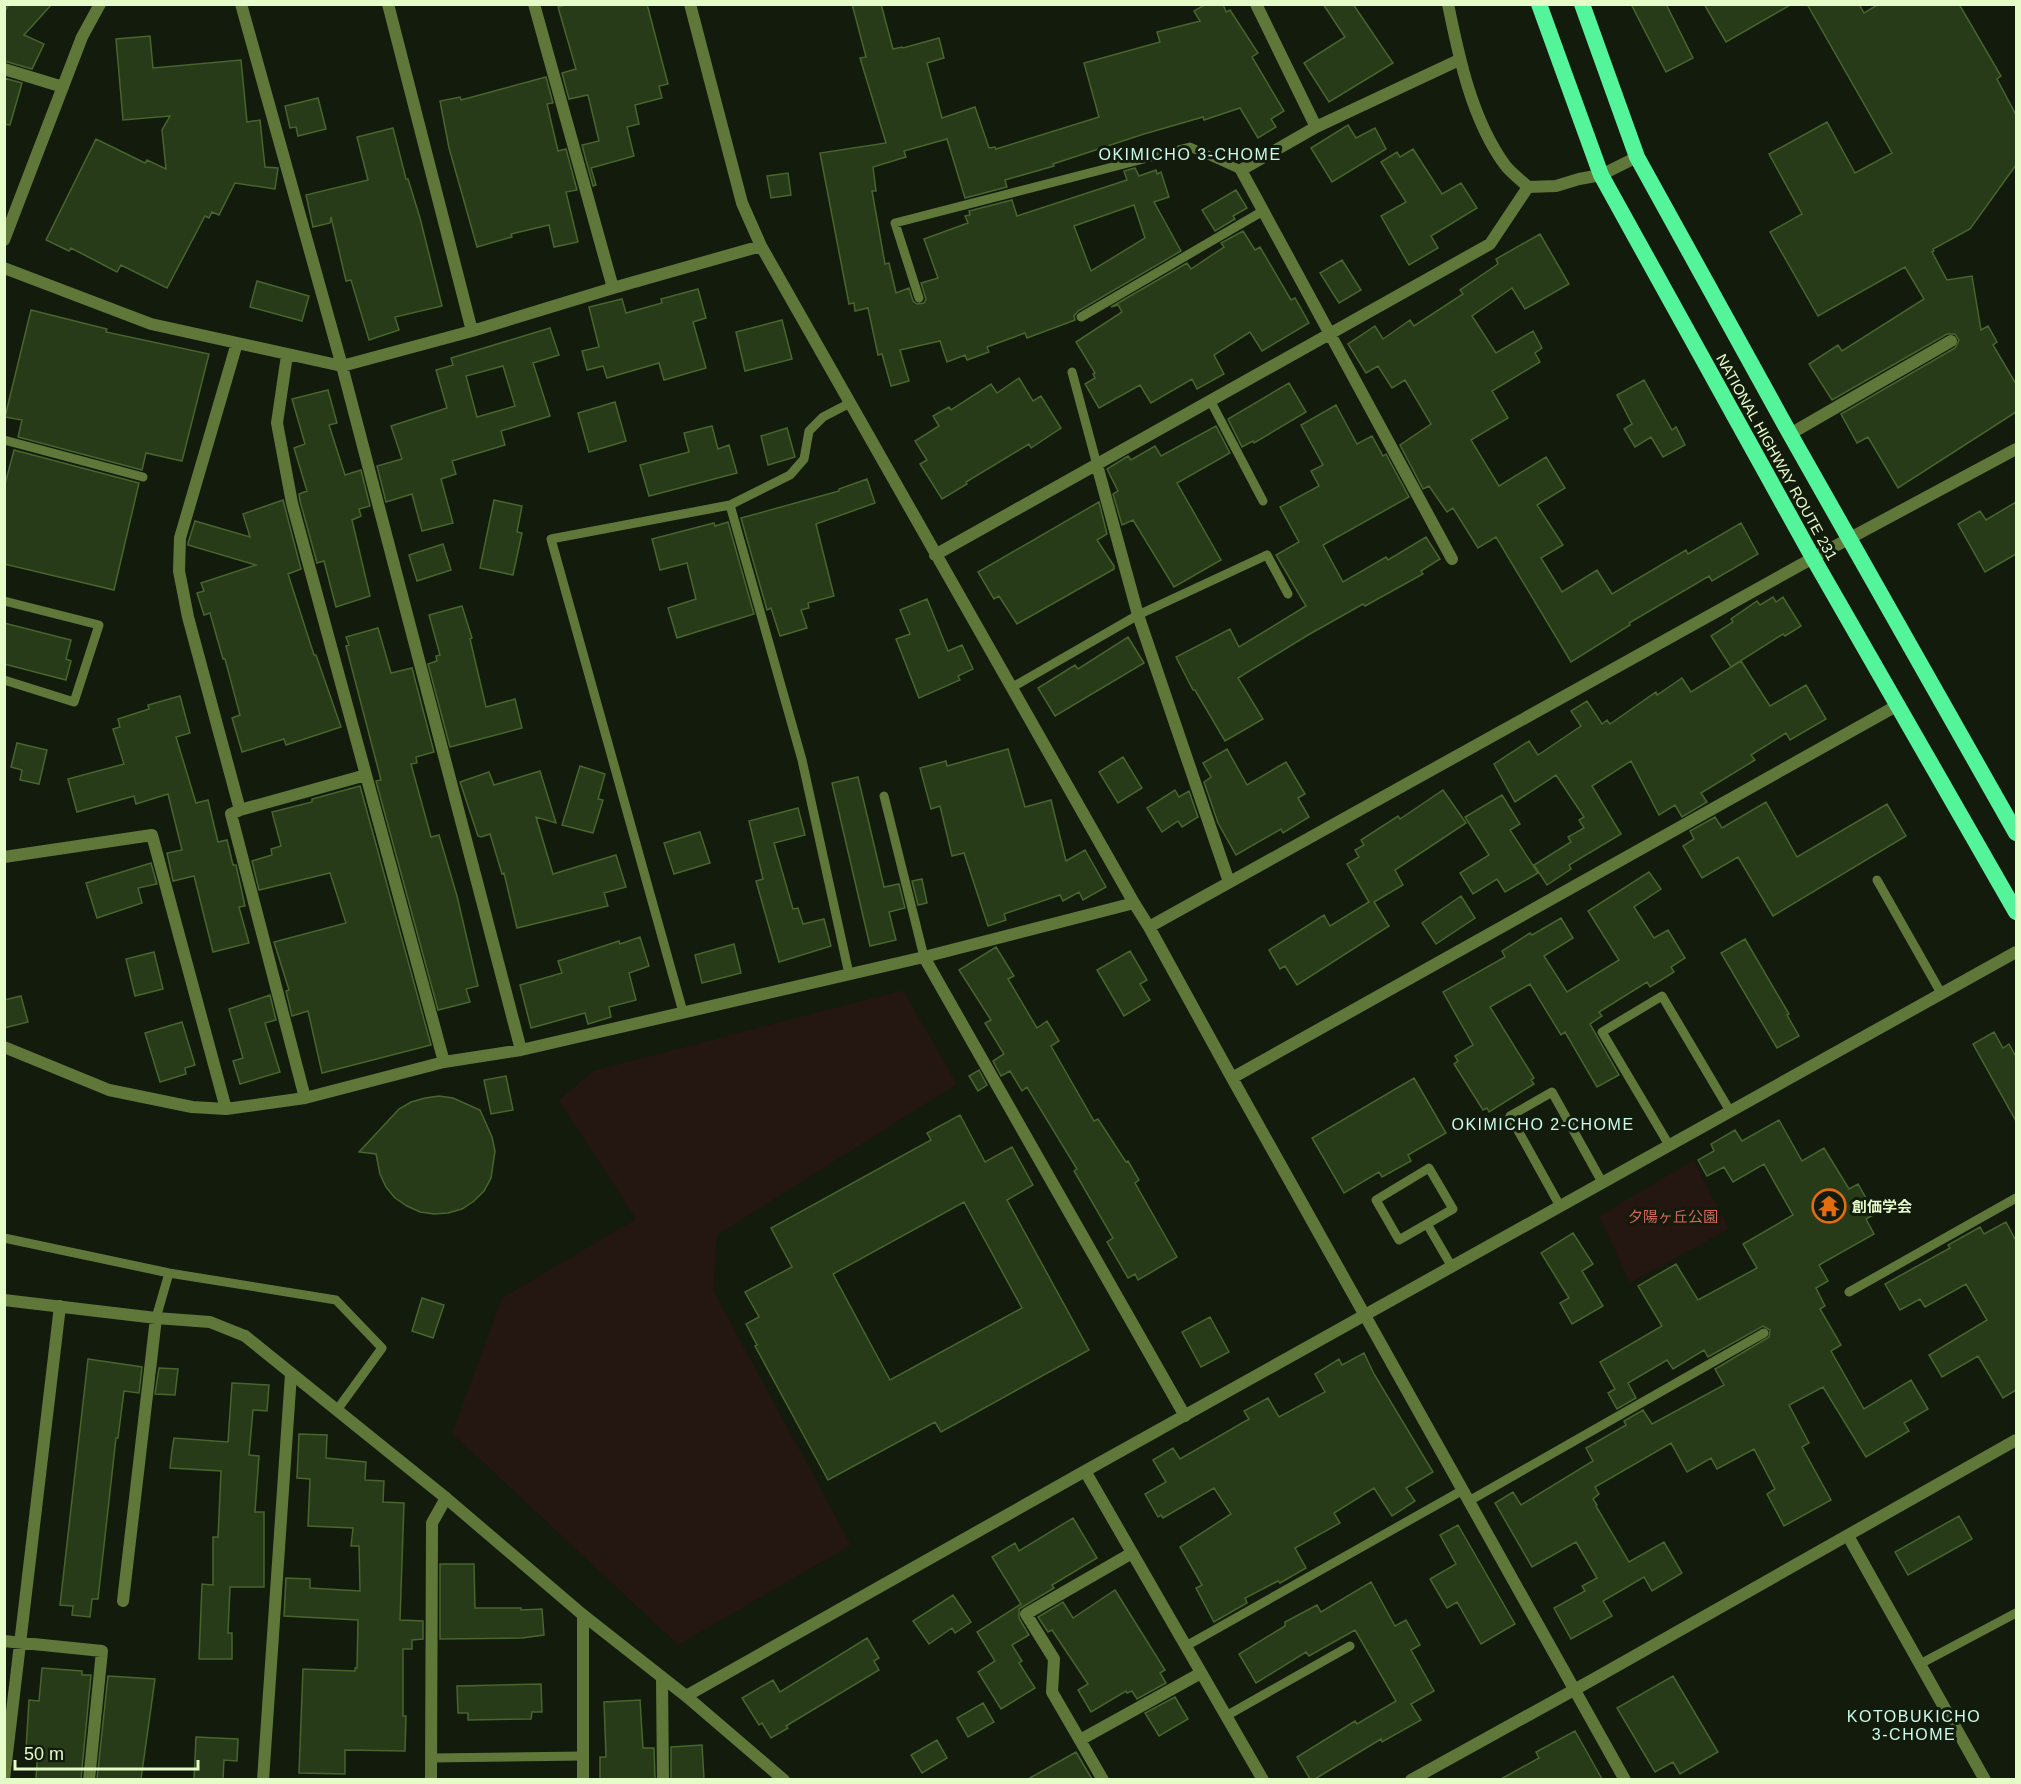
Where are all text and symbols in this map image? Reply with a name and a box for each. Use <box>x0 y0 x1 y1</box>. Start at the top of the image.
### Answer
district label: OKIMICHO 3-CHOME <box>1098 146 1282 163</box>
street label: NATIONAL HIGHWAY ROUTE 231 <box>1713 351 1841 563</box>
district label: OKIMICHO 2-CHOME <box>1451 1116 1635 1133</box>
temple icon: 創価学会 <box>1811 1188 1847 1224</box>
place label: 創価学会 <box>1852 1198 1912 1215</box>
park label: 夕陽ヶ丘公園 <box>1628 1208 1718 1225</box>
district label: KOTOBUKICHO 3-CHOME <box>1847 1708 1981 1743</box>
scale bar <box>15 1733 198 1771</box>
text: 50 m <box>24 1744 64 1764</box>

